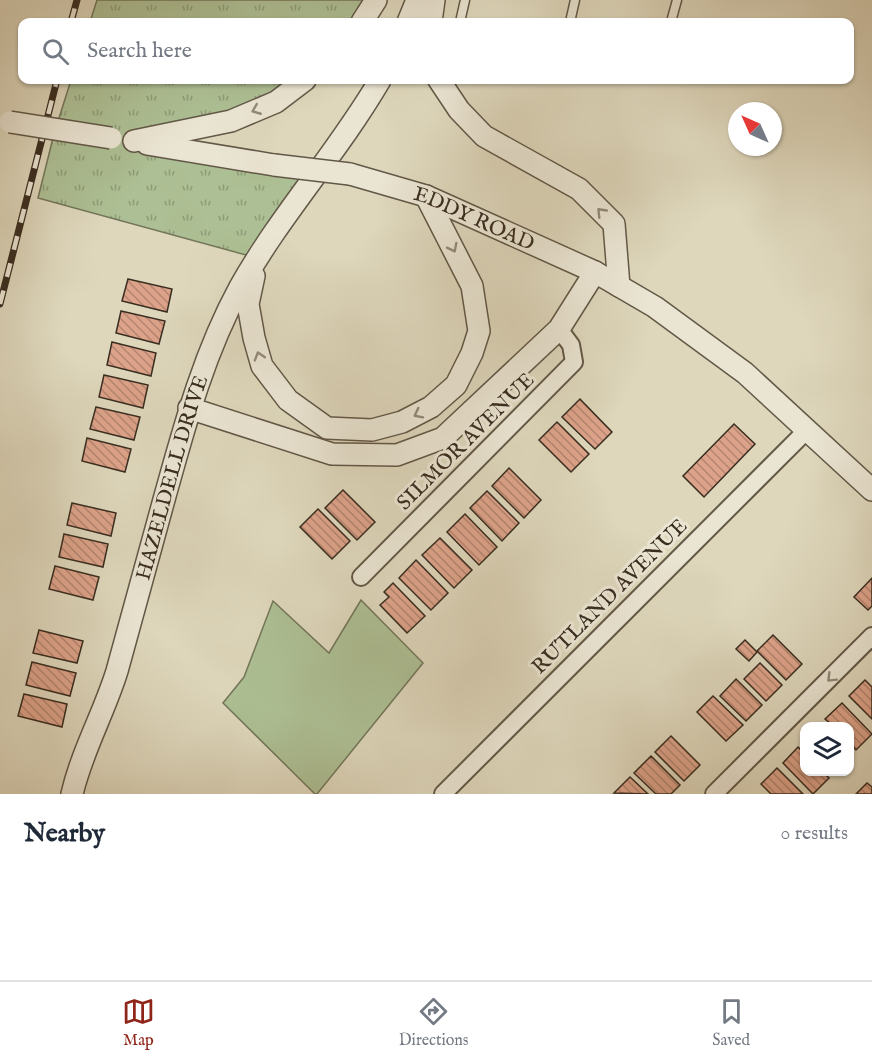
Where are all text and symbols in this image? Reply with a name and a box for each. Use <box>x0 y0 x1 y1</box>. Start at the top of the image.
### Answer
search box <box>18 18 854 84</box>
icon: search <box>39 35 72 68</box>
text: Search here <box>87 37 192 65</box>
north arrow <box>728 102 782 156</box>
one-way arrow <box>251 103 262 115</box>
street label: EDDY ROAD <box>410 181 538 258</box>
one-way arrow <box>597 208 608 218</box>
one-way arrow <box>446 242 457 253</box>
one-way arrow <box>254 351 266 362</box>
street label: SILMOR AVENUE <box>391 367 541 517</box>
street label: HAZELDELL DRIVE <box>131 372 215 583</box>
one-way arrow <box>413 407 424 418</box>
street label: RUTLAND AVENUE <box>527 514 694 681</box>
one-way arrow <box>827 670 838 681</box>
map controls <box>800 722 854 776</box>
button: layers <box>800 722 854 776</box>
text: Nearby <box>24 817 105 850</box>
text: 0 results <box>781 821 848 846</box>
tab: Map <box>122 995 155 1051</box>
tab: Directions <box>399 995 468 1051</box>
tab: Saved <box>712 995 750 1051</box>

